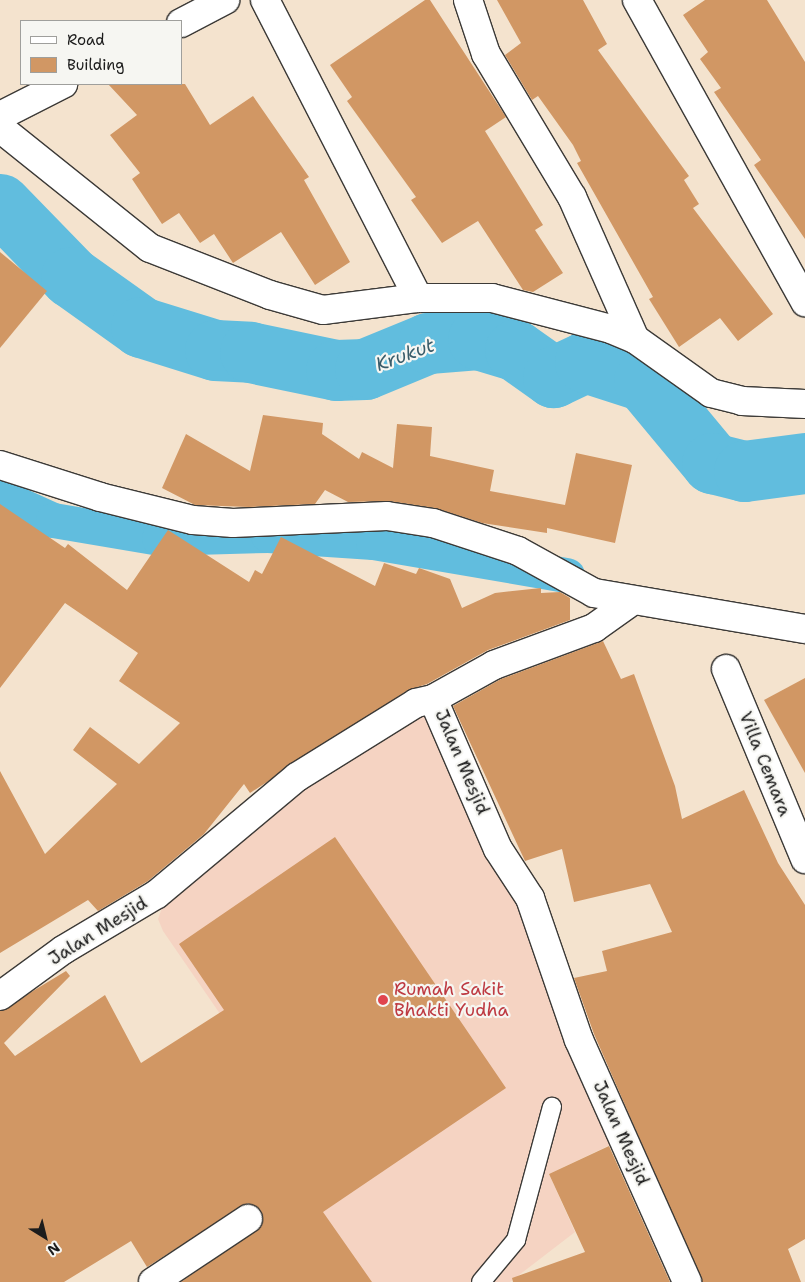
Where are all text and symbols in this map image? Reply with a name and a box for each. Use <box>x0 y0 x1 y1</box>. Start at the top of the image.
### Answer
legend <box>20 20 182 85</box>
text: Road <box>67 30 105 50</box>
text: Building <box>67 55 124 75</box>
water label: Krukut <box>372 334 438 376</box>
street label: Jalan Mesjid <box>430 706 494 818</box>
street label: Villa Cemara <box>734 709 796 819</box>
street label: Jalan Mesjid <box>45 892 151 970</box>
place label: Rumah Sakit Bhakti Yudha <box>394 979 509 1022</box>
marker: Rumah Sakit Bhakti Yudha <box>376 993 390 1007</box>
street label: Jalan Mesjid <box>588 1077 654 1189</box>
north arrow <box>20 1212 70 1262</box>
text: N <box>44 1239 64 1260</box>

